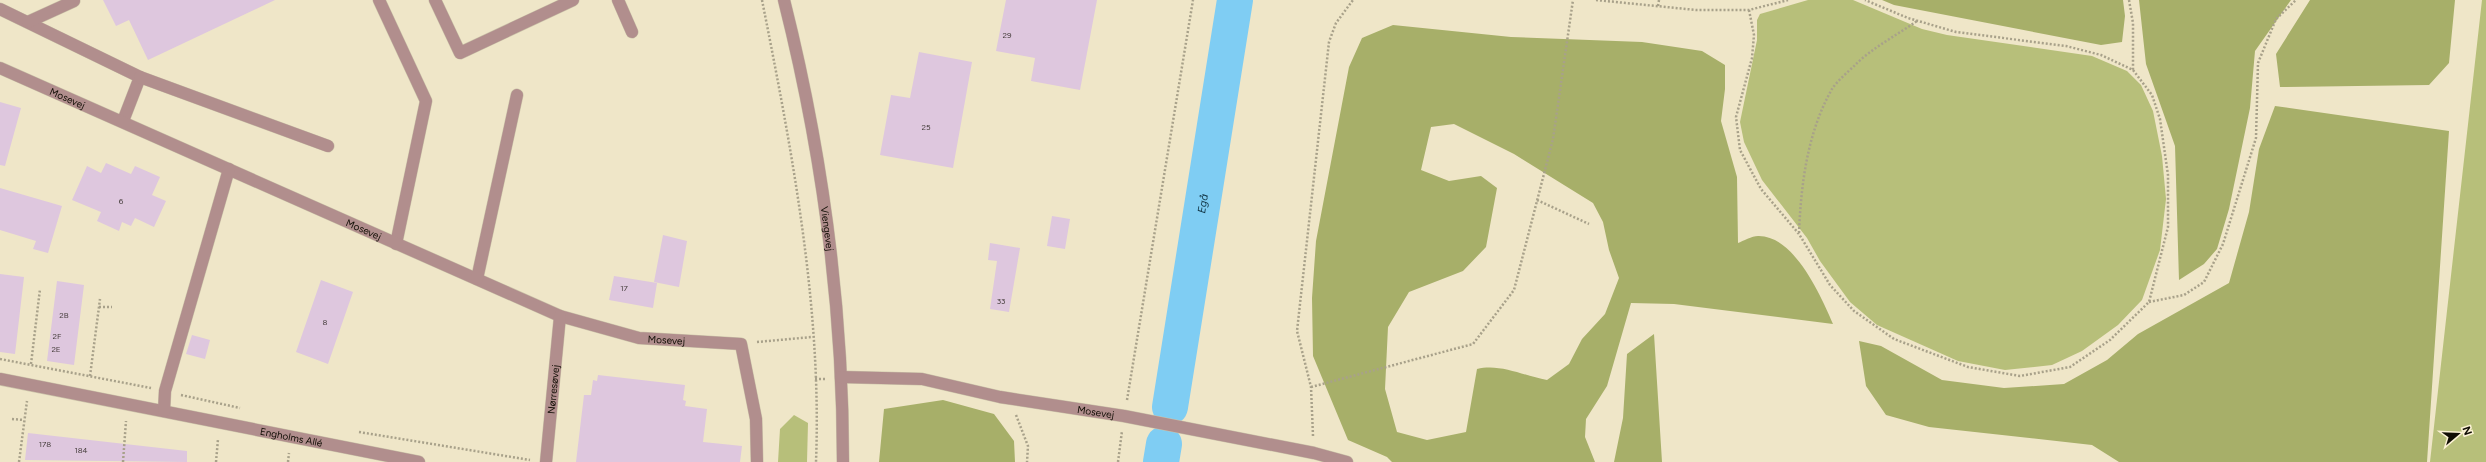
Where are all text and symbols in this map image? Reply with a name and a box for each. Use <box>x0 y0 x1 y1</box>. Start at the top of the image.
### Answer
house number: 29 <box>1003 30 1012 40</box>
street label: Mosevej <box>48 85 88 112</box>
house number: 25 <box>921 122 931 132</box>
water label: Egå <box>1195 193 1211 214</box>
house number: 6 <box>119 196 124 206</box>
street label: Viengevej <box>818 206 836 252</box>
street label: Mosevej <box>344 216 384 243</box>
house number: 17 <box>620 283 628 293</box>
house number: 33 <box>997 296 1005 306</box>
house number: 2B <box>59 310 69 320</box>
house number: 8 <box>323 317 328 327</box>
house number: 2F <box>53 331 62 341</box>
street label: Mosevej <box>647 333 686 348</box>
house number: 2E <box>51 344 61 354</box>
street label: Nørresøvej <box>545 364 562 415</box>
street label: Mosevej <box>1076 403 1116 421</box>
north arrow <box>2438 414 2478 454</box>
street label: Engholms Allé <box>259 425 324 450</box>
text: N <box>2459 425 2475 437</box>
house number: 178 <box>39 439 51 449</box>
house number: 184 <box>74 445 88 455</box>

